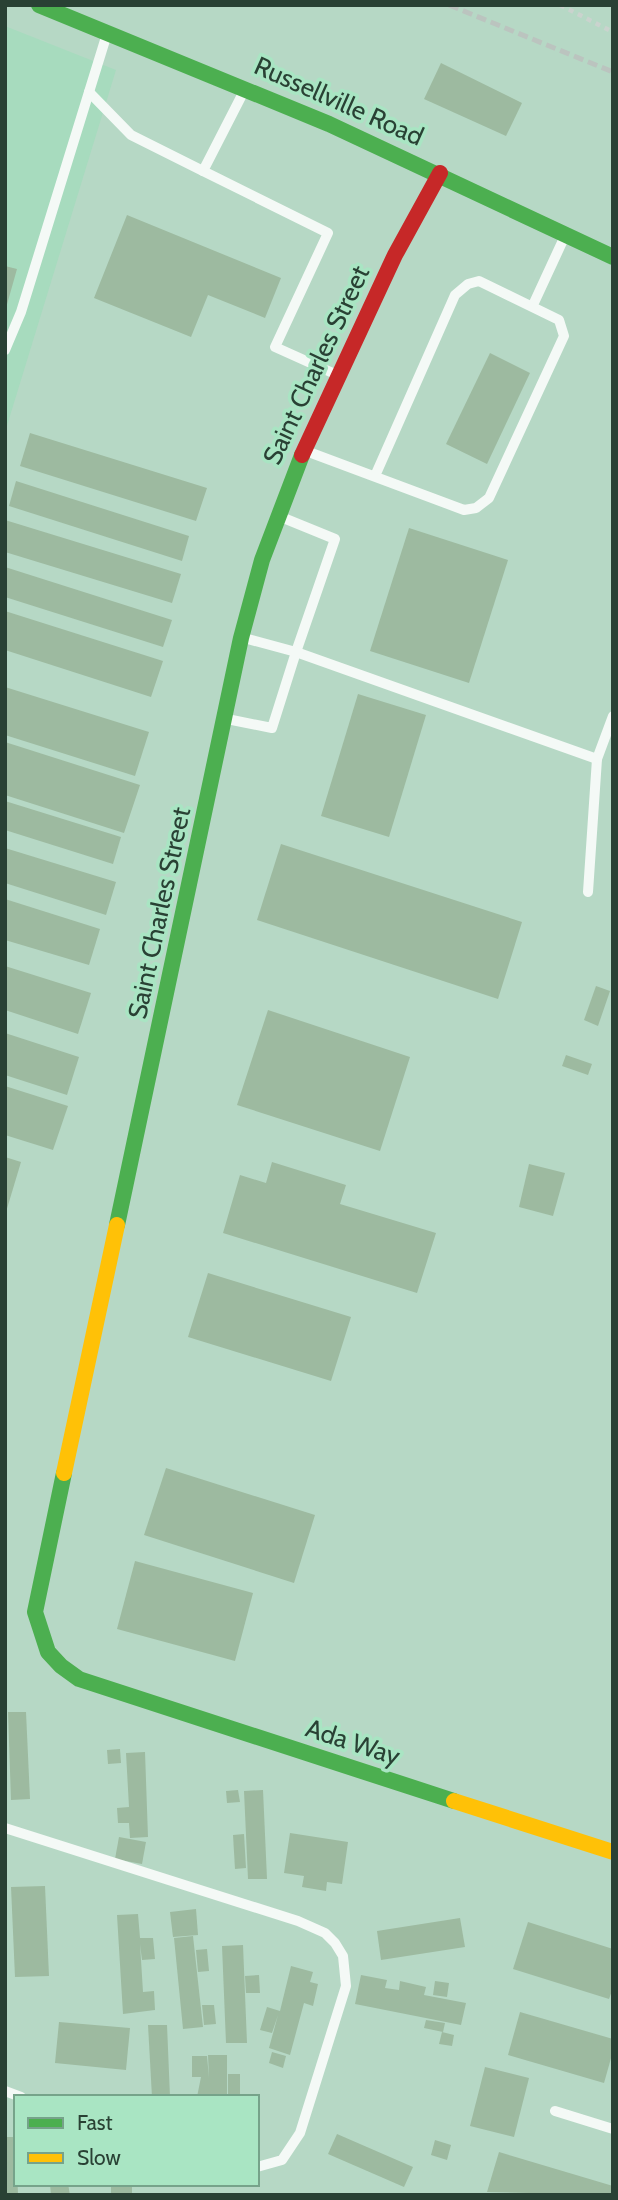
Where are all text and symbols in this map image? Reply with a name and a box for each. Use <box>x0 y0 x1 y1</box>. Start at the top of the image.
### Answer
street label: Russellville Road <box>249 49 429 153</box>
street label: Saint Charles Street <box>256 260 376 469</box>
street label: Saint Charles Street <box>121 804 197 1022</box>
street label: Ada Way <box>302 1712 404 1772</box>
legend <box>14 2095 259 2186</box>
text: Fast <box>77 2110 113 2135</box>
text: Slow <box>77 2145 121 2170</box>

